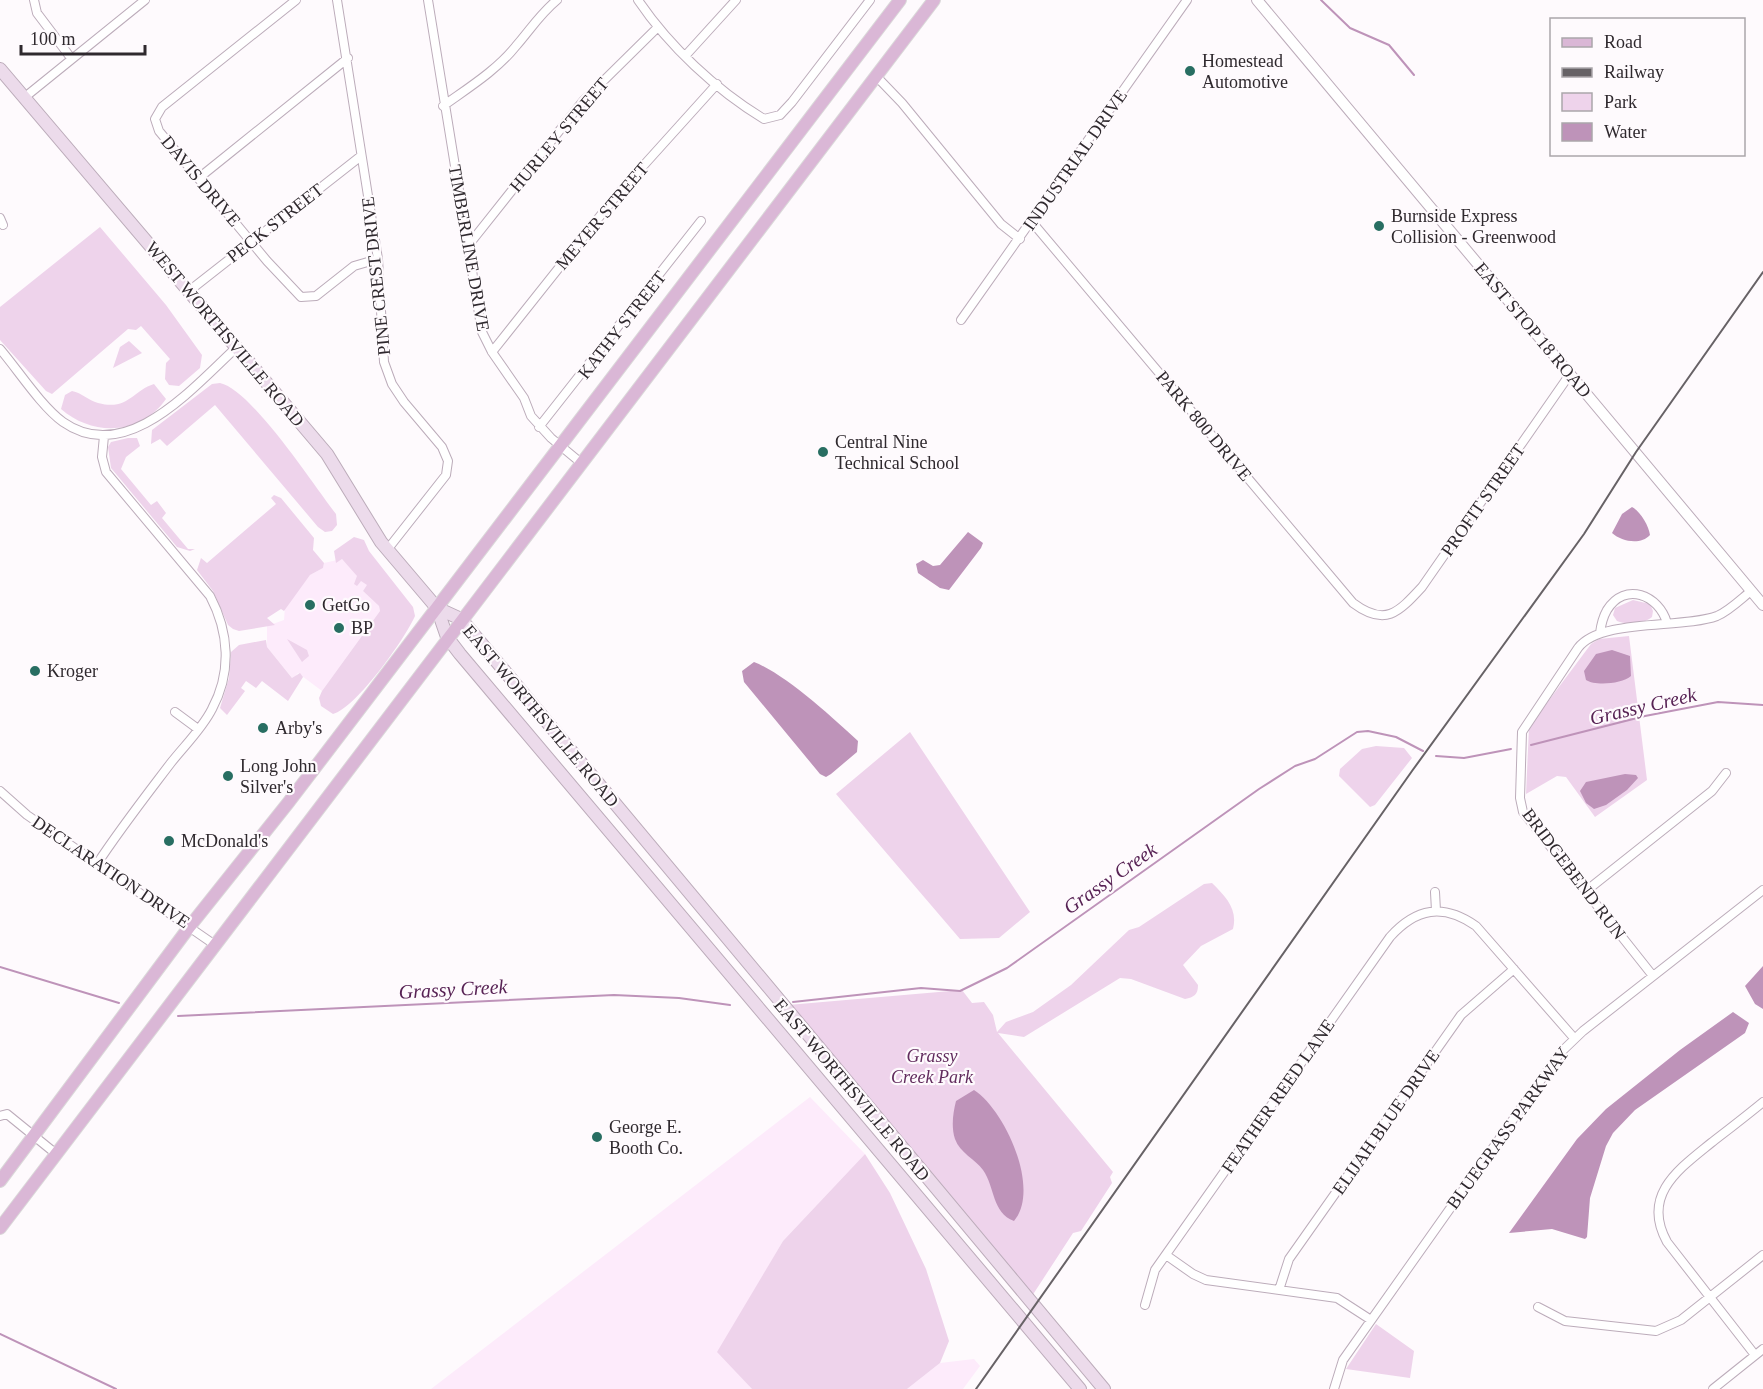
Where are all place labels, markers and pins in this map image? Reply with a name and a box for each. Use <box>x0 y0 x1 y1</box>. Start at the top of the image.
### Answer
place label: Homestead Automotive <box>1202 51 1288 92</box>
marker: Homestead Automotive <box>1183 64 1197 78</box>
place label: Burnside Express Collision - Greenwood <box>1391 206 1556 247</box>
marker: Burnside Express Collision - Greenwood <box>1372 219 1386 233</box>
place label: Central Nine Technical School <box>835 432 959 473</box>
marker: Central Nine Technical School <box>816 445 830 459</box>
place label: GetGo <box>322 595 370 615</box>
marker: GetGo <box>303 598 317 612</box>
place label: BP <box>351 618 373 638</box>
marker: BP <box>332 621 346 635</box>
place label: Kroger <box>47 661 98 681</box>
marker: Kroger <box>28 664 42 678</box>
place label: Arby's <box>275 718 322 738</box>
marker: Arby's <box>256 721 270 735</box>
place label: Long John Silver's <box>240 756 317 797</box>
marker: Long John Silver's <box>221 769 235 783</box>
place label: McDonald's <box>181 831 268 851</box>
marker: McDonald's <box>162 834 176 848</box>
place label: George E. Booth Co. <box>609 1117 683 1158</box>
marker: George E. Booth Co. <box>590 1130 604 1144</box>

